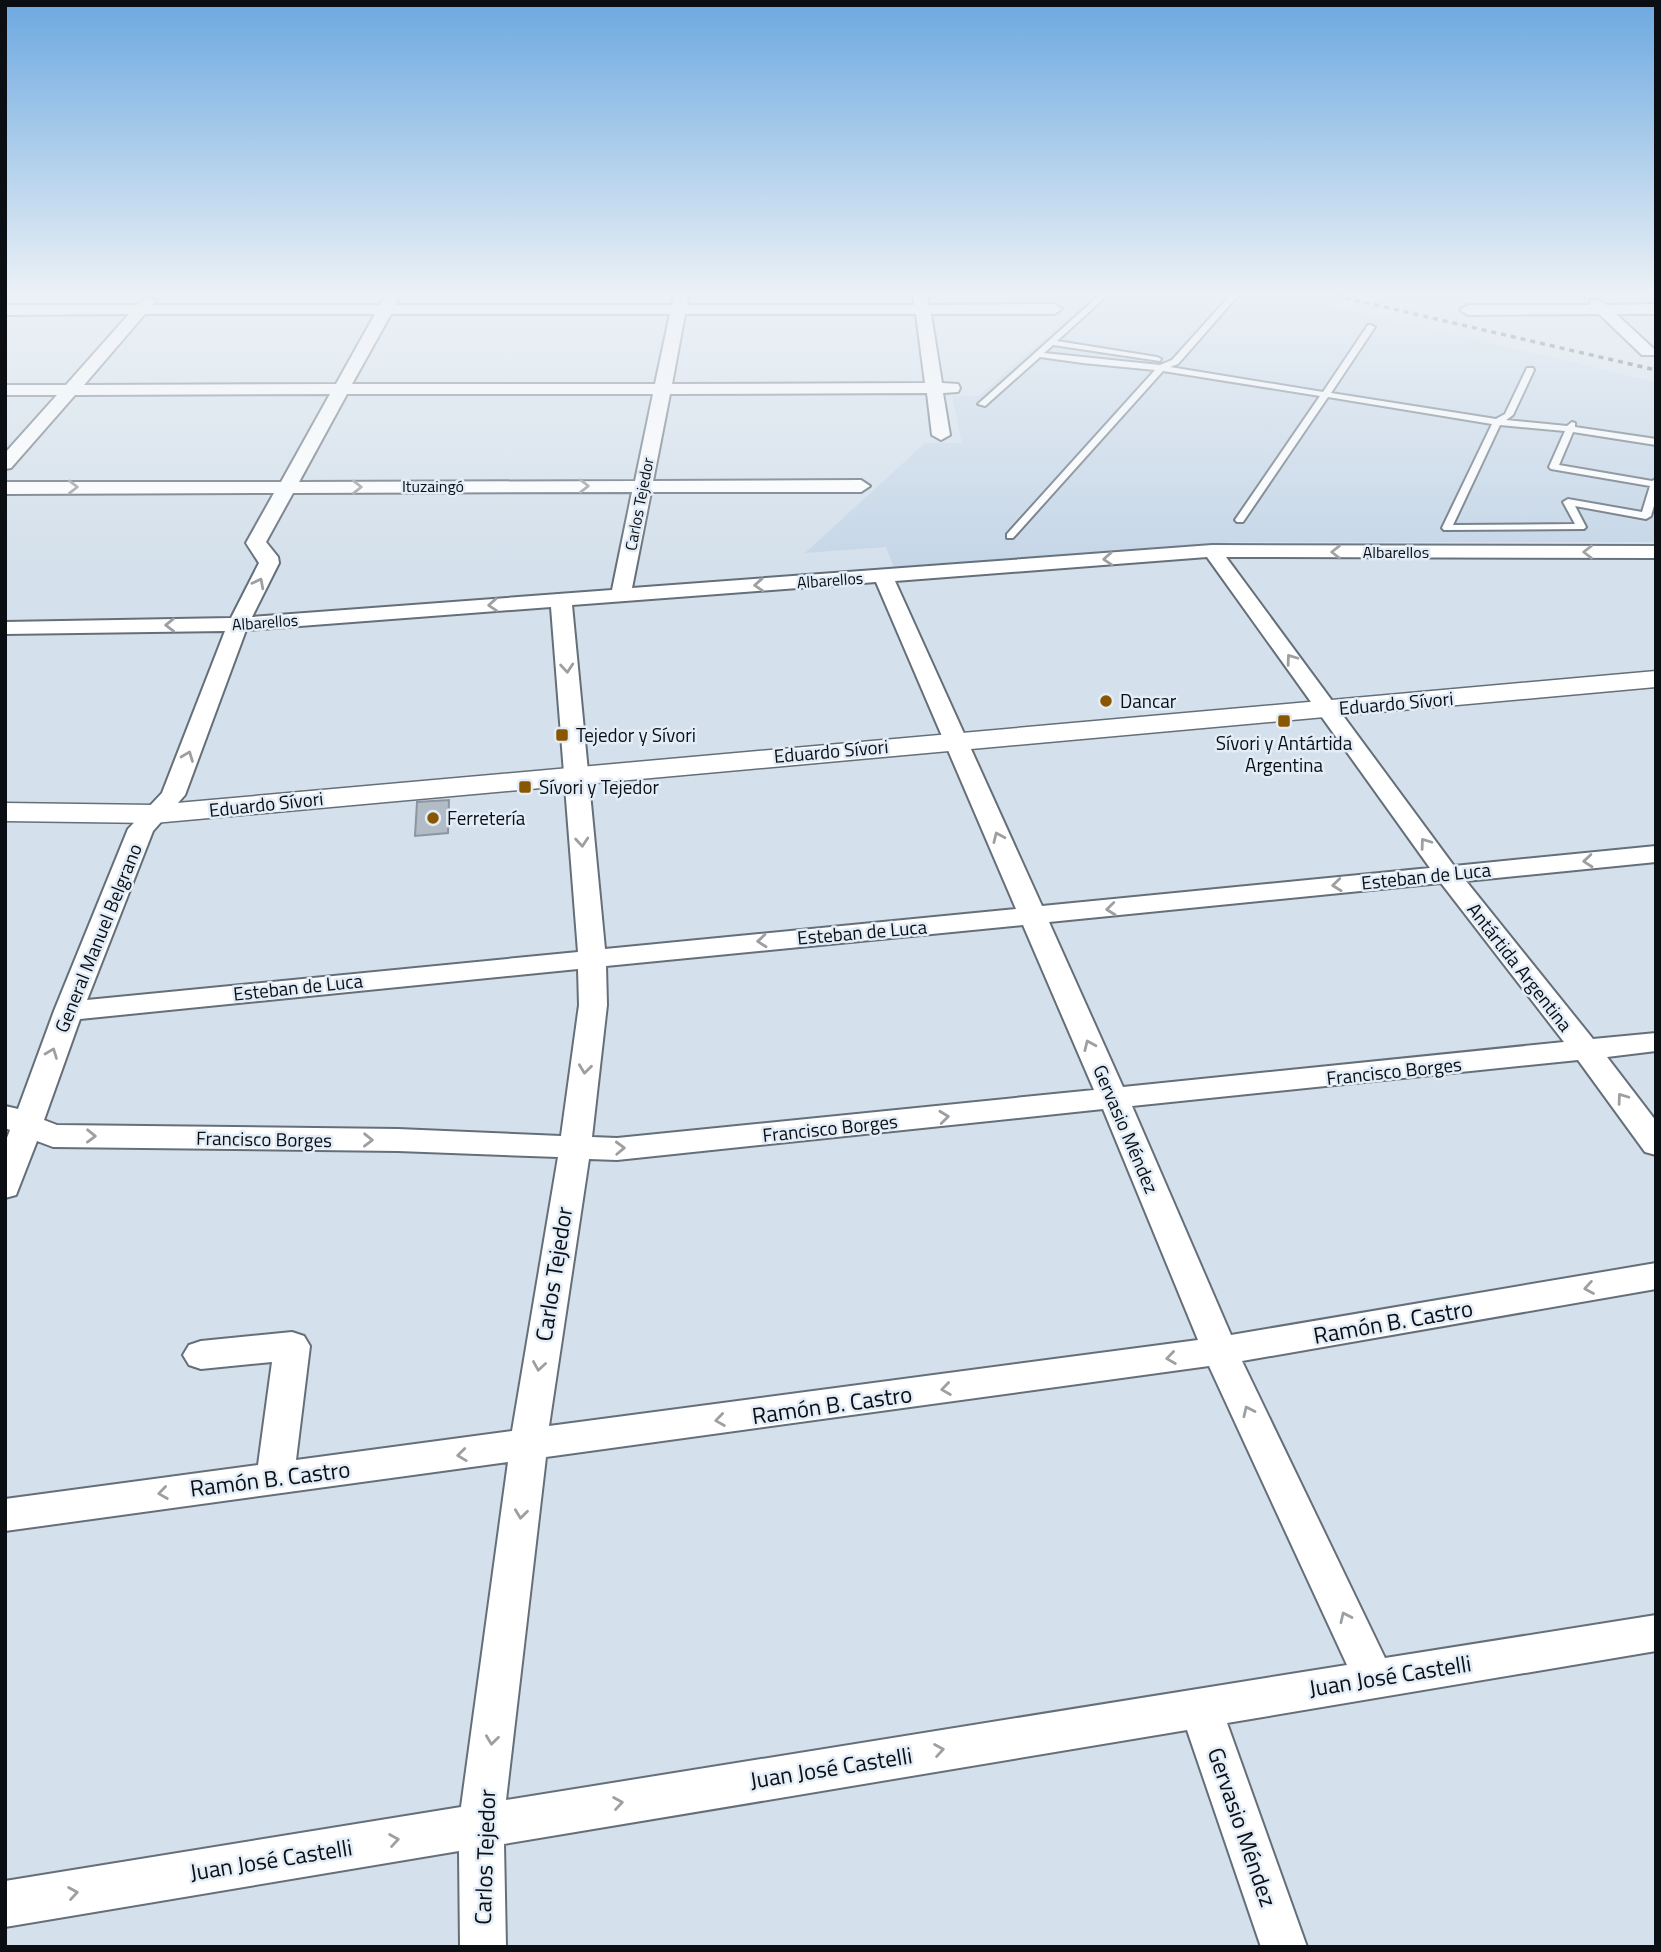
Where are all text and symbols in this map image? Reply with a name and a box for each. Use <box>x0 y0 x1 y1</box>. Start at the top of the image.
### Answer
street label: Carlos Tejedor <box>618 455 660 553</box>
street label: Ituzaingó <box>402 474 464 498</box>
one-way arrow <box>579 478 590 494</box>
one-way arrow <box>69 479 79 495</box>
one-way arrow <box>352 479 362 495</box>
street label: Albarellos <box>1363 540 1429 564</box>
one-way arrow <box>1330 544 1340 560</box>
one-way arrow <box>1582 544 1592 560</box>
one-way arrow <box>1103 551 1114 566</box>
street label: Albarellos <box>796 566 864 594</box>
one-way arrow <box>753 577 764 592</box>
one-way arrow <box>251 578 265 590</box>
one-way arrow <box>488 597 499 612</box>
street label: Albarellos <box>231 608 299 636</box>
one-way arrow <box>164 617 175 633</box>
one-way arrow <box>1286 654 1299 667</box>
one-way arrow <box>559 663 574 674</box>
street label: Eduardo Sívori <box>1338 683 1454 722</box>
place label: Dancar <box>1120 686 1177 715</box>
marker: Dancar <box>1098 693 1114 709</box>
marker: Sívori y Antártida Argentina <box>1276 713 1292 729</box>
place label: Tejedor y Sívori <box>576 720 696 749</box>
marker: Tejedor y Sívori <box>554 727 570 743</box>
place label: Sívori y Antártida Argentina <box>1216 728 1353 779</box>
street label: Eduardo Sívori <box>773 731 889 770</box>
one-way arrow <box>179 751 193 763</box>
place label: Sívori y Tejedor <box>539 772 659 801</box>
marker: Sívori y Tejedor <box>517 779 533 795</box>
street label: Eduardo Sívori <box>207 783 325 824</box>
place label: Ferretería <box>447 803 526 832</box>
marker: Ferretería <box>425 810 441 826</box>
one-way arrow <box>992 832 1006 844</box>
one-way arrow <box>574 837 589 848</box>
one-way arrow <box>1420 838 1433 851</box>
street label: General Manuel Belgrano <box>46 839 149 1037</box>
one-way arrow <box>1582 853 1593 868</box>
street label: Esteban de Luca <box>1360 854 1493 897</box>
one-way arrow <box>1331 878 1343 893</box>
street label: Antártida Argentina <box>1461 896 1580 1038</box>
one-way arrow <box>1105 901 1117 916</box>
street label: Esteban de Luca <box>796 911 929 952</box>
one-way arrow <box>756 934 768 949</box>
street label: Esteban de Luca <box>232 965 365 1008</box>
one-way arrow <box>1083 1040 1097 1052</box>
one-way arrow <box>44 1048 58 1060</box>
street label: Francisco Borges <box>1325 1049 1463 1092</box>
street label: Gervasio Méndez <box>1086 1060 1167 1198</box>
one-way arrow <box>577 1063 592 1075</box>
one-way arrow <box>1617 1093 1630 1105</box>
street label: Francisco Borges <box>761 1106 899 1149</box>
one-way arrow <box>938 1110 949 1125</box>
street label: Francisco Borges <box>196 1123 332 1154</box>
one-way arrow <box>86 1129 97 1144</box>
one-way arrow <box>363 1132 374 1148</box>
one-way arrow <box>614 1141 625 1156</box>
street label: Carlos Tejedor <box>526 1204 581 1344</box>
one-way arrow <box>1583 1279 1595 1294</box>
street label: Ramón B. Castro <box>1310 1290 1475 1353</box>
one-way arrow <box>1165 1351 1177 1366</box>
one-way arrow <box>532 1361 547 1372</box>
street label: Ramón B. Castro <box>750 1376 914 1433</box>
one-way arrow <box>940 1381 951 1396</box>
one-way arrow <box>1242 1406 1256 1418</box>
one-way arrow <box>714 1412 726 1427</box>
one-way arrow <box>456 1447 468 1462</box>
street label: Ramón B. Castro <box>188 1451 352 1506</box>
one-way arrow <box>157 1486 169 1501</box>
one-way arrow <box>513 1508 528 1520</box>
one-way arrow <box>1339 1612 1353 1624</box>
street label: Juan José Castelli <box>1306 1645 1474 1706</box>
one-way arrow <box>485 1734 500 1745</box>
street label: Juan José Castelli <box>747 1737 915 1798</box>
street label: Gervasio Méndez <box>1199 1742 1286 1911</box>
one-way arrow <box>934 1743 945 1758</box>
street label: Carlos Tejedor <box>465 1789 504 1925</box>
one-way arrow <box>612 1796 624 1811</box>
street label: Juan José Castelli <box>187 1829 355 1890</box>
one-way arrow <box>388 1833 400 1848</box>
one-way arrow <box>67 1886 79 1901</box>

